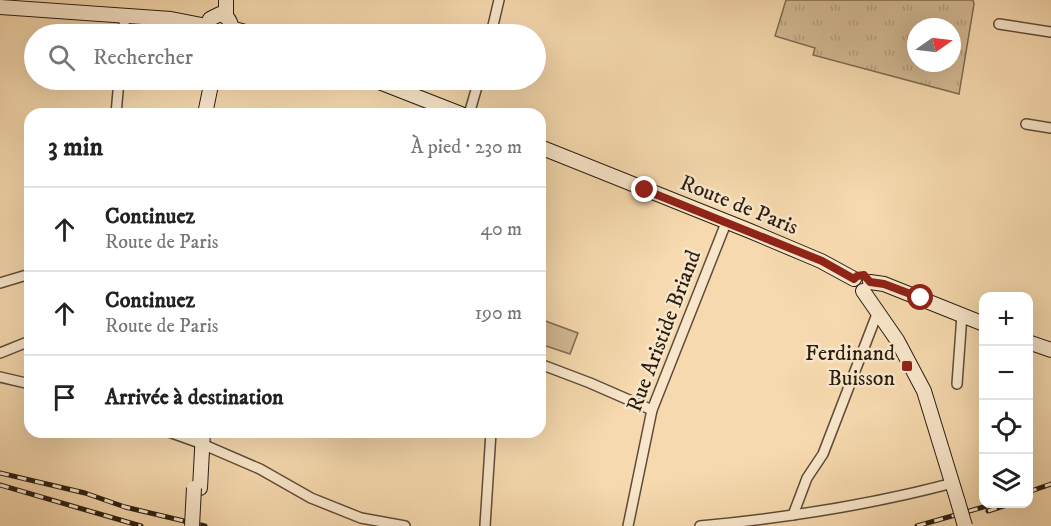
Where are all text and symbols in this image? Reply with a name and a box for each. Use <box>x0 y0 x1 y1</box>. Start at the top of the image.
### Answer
north arrow <box>907 18 961 72</box>
search box <box>24 24 546 90</box>
icon: search <box>45 41 78 74</box>
text: Rechercher <box>93 44 193 71</box>
text: 3 min <box>48 131 103 164</box>
text: À pied · 230 m <box>411 135 522 160</box>
street label: Route de Paris <box>676 169 802 241</box>
route end <box>631 176 657 202</box>
text: Continuez <box>105 203 195 230</box>
icon: ahead <box>48 213 81 246</box>
text: 40 m <box>480 217 522 242</box>
text: Route de Paris <box>105 230 219 255</box>
street label: Rue Aristide Briand <box>621 246 707 416</box>
route start <box>907 284 933 310</box>
text: Continuez <box>105 287 195 314</box>
map controls <box>979 292 1033 508</box>
button: + <box>979 292 1033 346</box>
icon: ahead <box>48 297 81 330</box>
text: 190 m <box>475 301 522 326</box>
text: Route de Paris <box>105 314 219 339</box>
place label: Ferdinand Buisson <box>805 340 896 392</box>
button: − <box>979 346 1033 400</box>
marker: Ferdinand Buisson <box>900 359 914 373</box>
icon: arrive <box>48 381 81 414</box>
text: Arrivée à destination <box>105 384 284 411</box>
button: locate <box>979 400 1033 454</box>
button: layers <box>979 454 1033 508</box>

